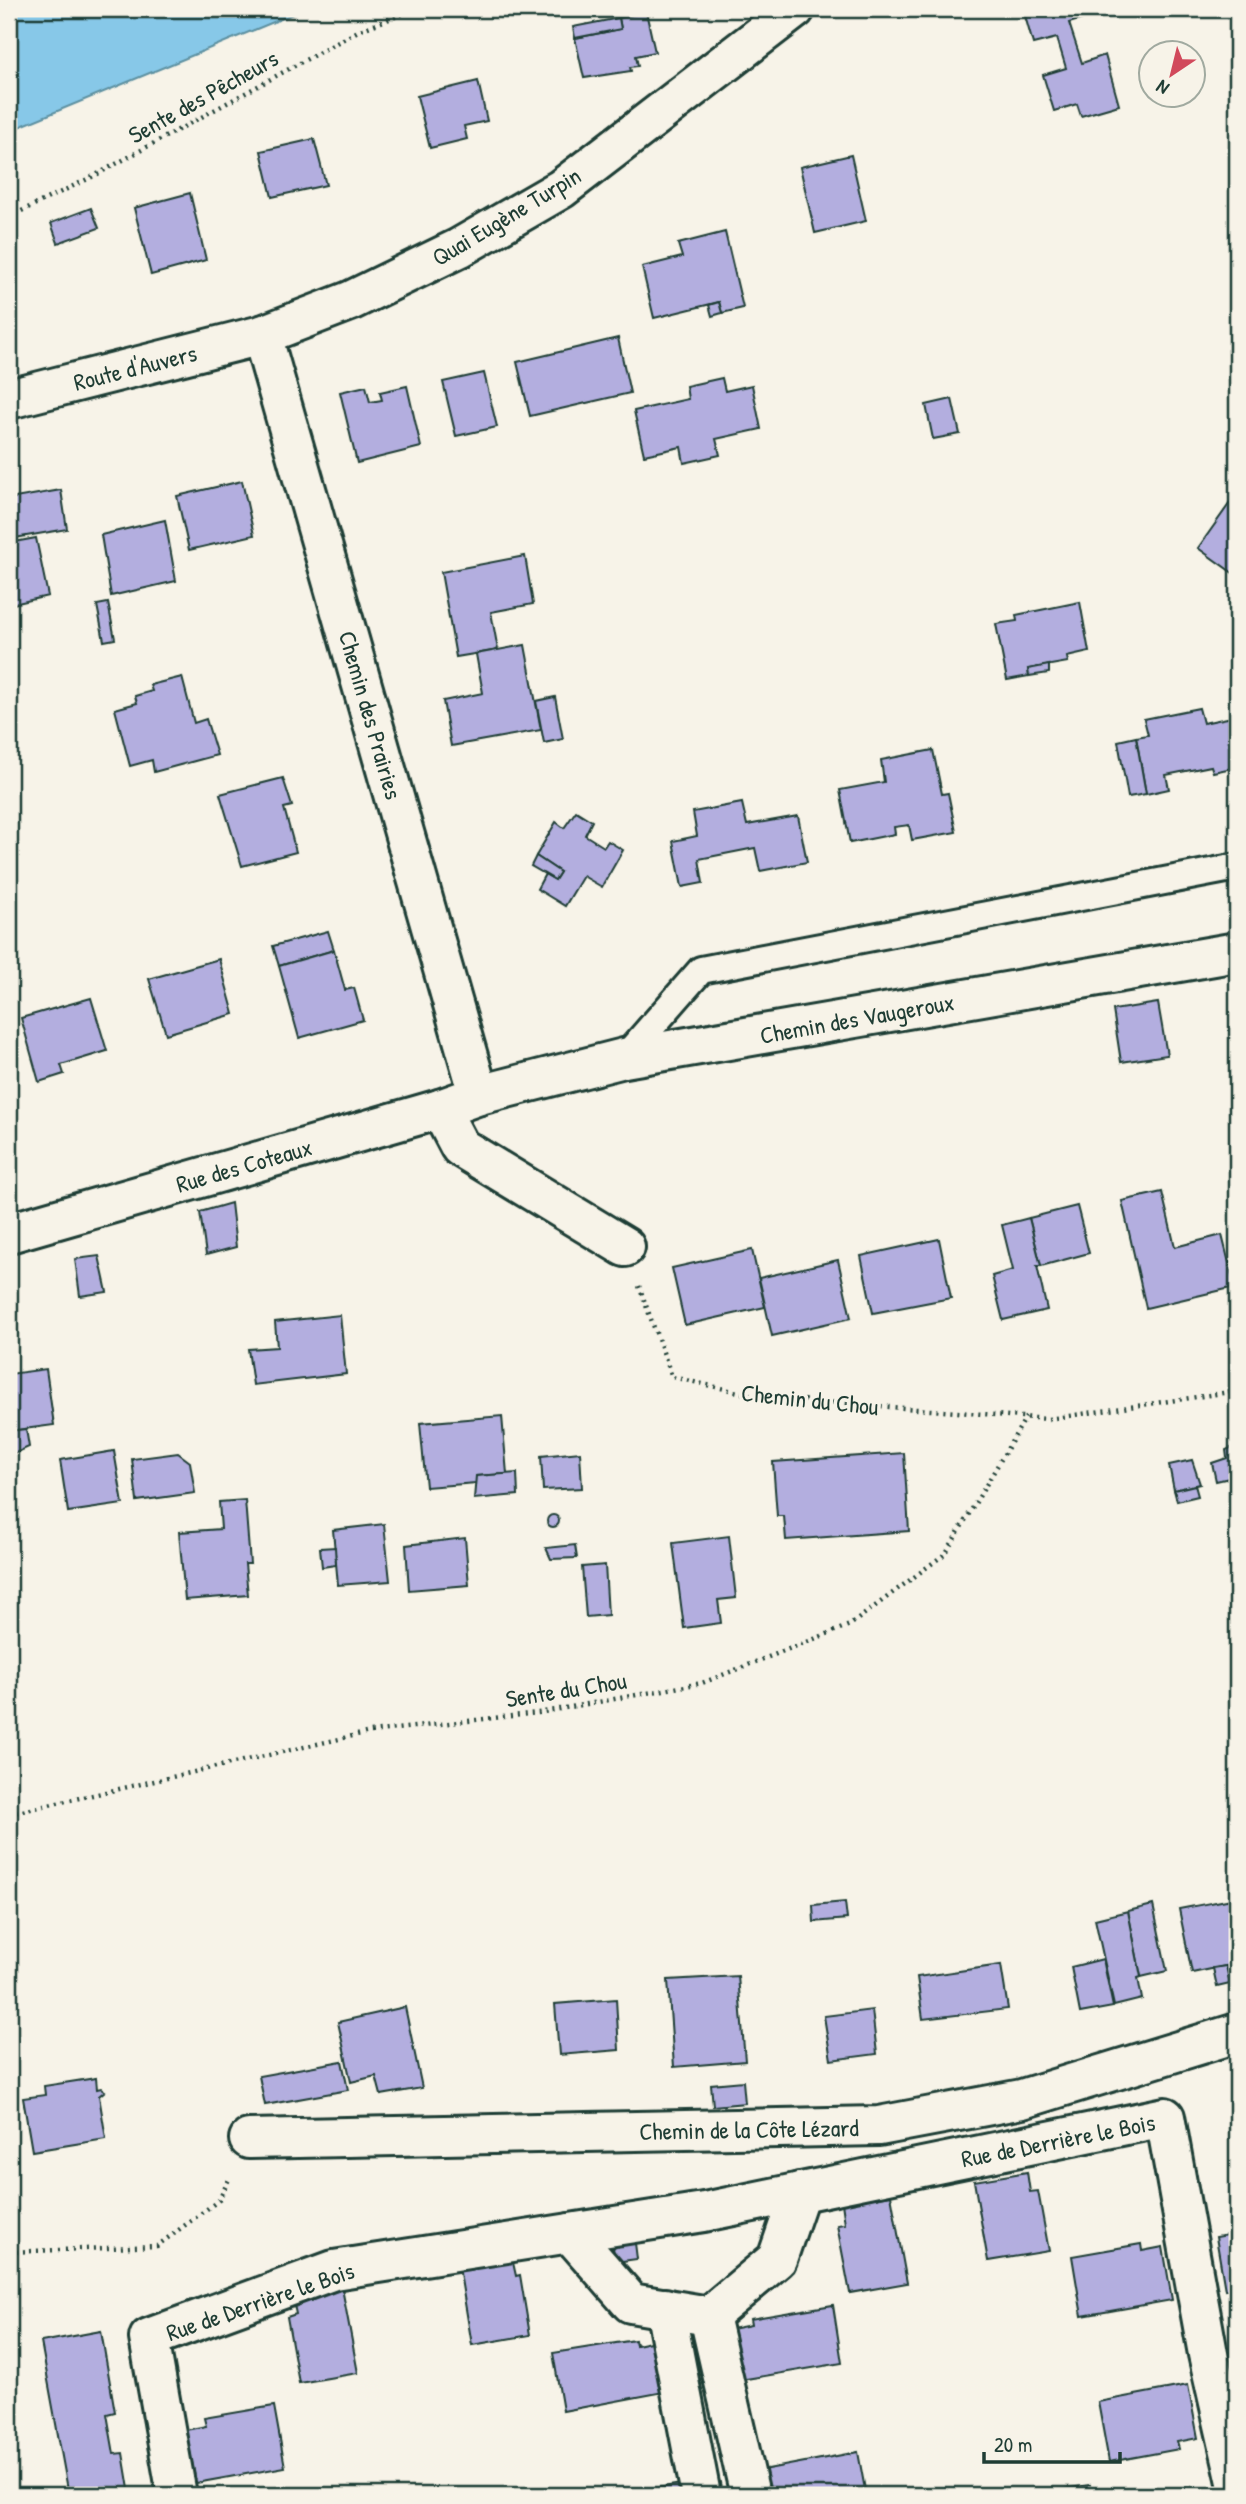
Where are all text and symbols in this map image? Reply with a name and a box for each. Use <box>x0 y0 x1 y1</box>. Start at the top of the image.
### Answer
north arrow <box>1138 38 1208 108</box>
street label: Sente des Pêcheurs <box>122 42 284 150</box>
text: N <box>1151 74 1174 101</box>
street label: Quai Eugène Turpin <box>426 159 586 273</box>
street label: Route d'Auvers <box>70 336 200 398</box>
street label: Chemin des Prairies <box>332 627 410 803</box>
street label: Chemin des Vaugeroux <box>757 985 957 1051</box>
street label: Rue des Coteaux <box>172 1130 316 1200</box>
street label: Chemin du Chou <box>740 1376 881 1422</box>
street label: Sente du Chou <box>503 1664 629 1714</box>
street label: Rue de Derrière le Bois <box>958 2106 1158 2174</box>
street label: Chemin de la Côte Lézard <box>639 2111 859 2147</box>
street label: Rue de Derrière le Bois <box>162 2254 358 2348</box>
scale bar <box>984 2420 1120 2464</box>
text: 20 m <box>994 2430 1032 2459</box>

